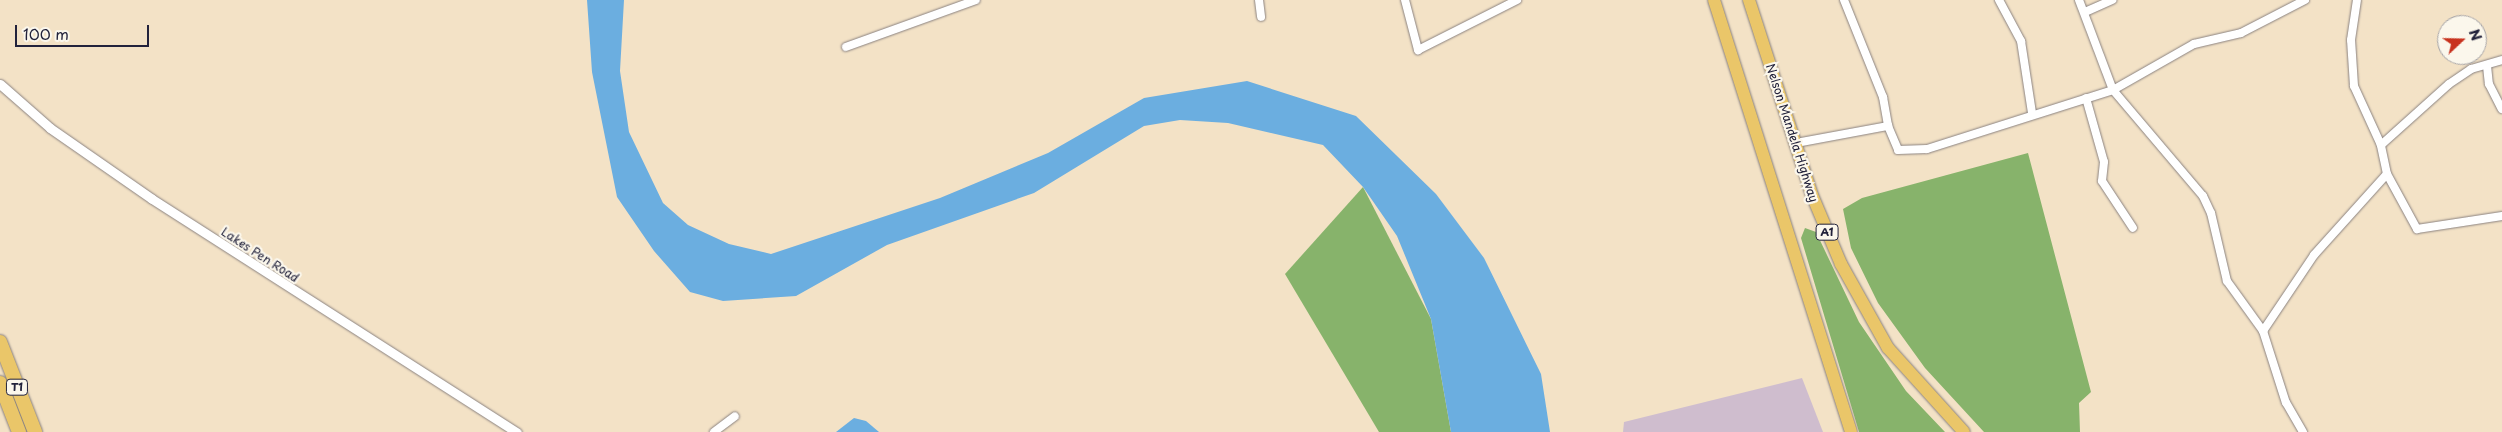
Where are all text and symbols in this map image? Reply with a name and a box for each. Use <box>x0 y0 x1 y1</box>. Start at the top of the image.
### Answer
scale bar <box>18 15 151 47</box>
north arrow <box>2437 15 2487 65</box>
text: 100 m <box>23 22 69 45</box>
text: N <box>2464 26 2487 44</box>
street label: Nelson Mandela Highway <box>1763 62 1821 204</box>
road number: A1 <box>1814 223 1840 240</box>
street label: Lakes Pen Road <box>218 224 302 286</box>
road number: T1 <box>6 378 28 396</box>

